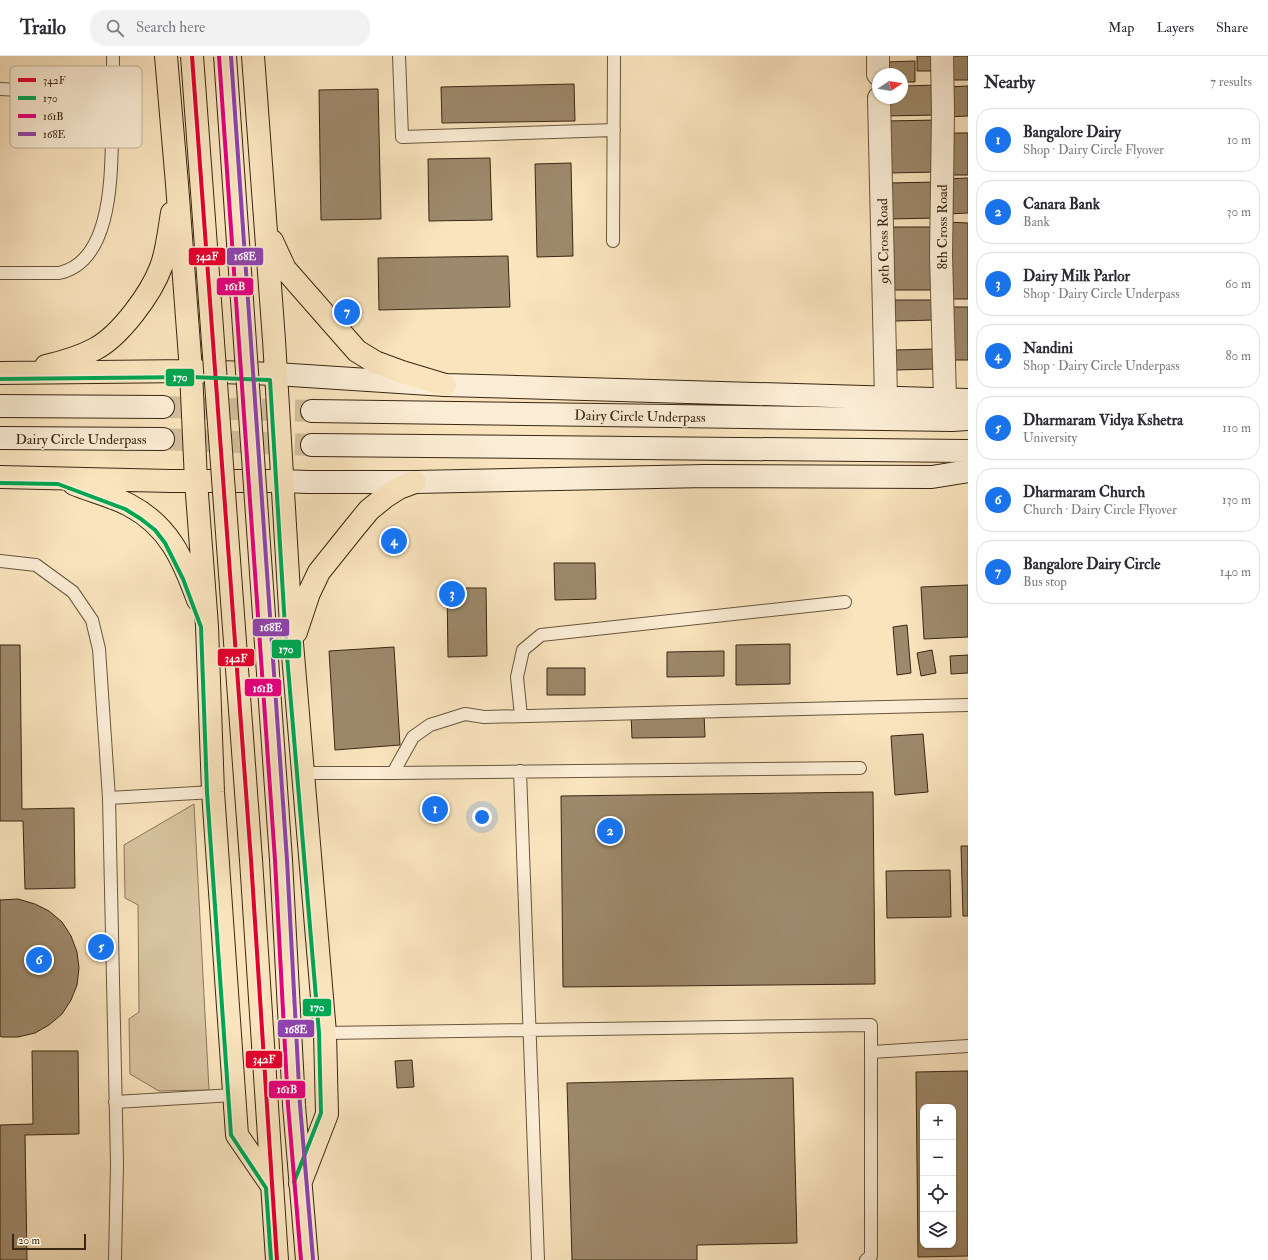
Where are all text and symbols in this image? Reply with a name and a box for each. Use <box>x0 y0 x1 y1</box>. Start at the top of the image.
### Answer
search box <box>90 10 370 46</box>
text: Trailo <box>20 16 66 40</box>
icon: search <box>104 17 126 39</box>
text: Search here <box>136 18 205 37</box>
text: Map <box>1108 19 1134 36</box>
text: Layers <box>1156 19 1194 36</box>
text: Share <box>1216 19 1248 36</box>
legend <box>10 66 142 148</box>
north arrow <box>872 68 908 104</box>
text: Nearby <box>984 72 1035 93</box>
text: 342F <box>43 74 66 87</box>
text: 7 results <box>1210 74 1252 90</box>
text: 170 <box>43 92 58 105</box>
text: 161B <box>43 110 64 123</box>
text: Bangalore Dairy <box>1023 123 1121 142</box>
text: 168E <box>43 128 66 141</box>
text: 1 <box>996 132 1000 148</box>
text: 10 m <box>1227 132 1251 148</box>
text: Shop · Dairy Circle Flyover <box>1023 142 1164 158</box>
street label: 8th Cross Road <box>934 184 951 270</box>
text: Canara Bank <box>1023 195 1100 214</box>
street label: 9th Cross Road <box>874 198 893 285</box>
text: 2 <box>995 204 1001 220</box>
text: 30 m <box>1227 204 1251 220</box>
text: Bank <box>1023 214 1050 230</box>
line badge: 342F <box>188 247 226 266</box>
line badge: 168E <box>226 247 264 266</box>
text: 342F <box>196 250 218 264</box>
text: 168E <box>234 250 256 263</box>
text: Dairy Milk Parlor <box>1023 267 1130 286</box>
text: 3 <box>996 276 1001 292</box>
text: 60 m <box>1225 276 1251 292</box>
line badge: 161B <box>216 277 254 296</box>
text: 161B <box>225 280 245 293</box>
text: Shop · Dairy Circle Underpass <box>1023 286 1180 302</box>
pin: 7 <box>334 297 360 327</box>
text: Nandini <box>1023 339 1073 358</box>
text: 4 <box>994 348 1002 364</box>
text: 80 m <box>1225 348 1251 364</box>
text: Shop · Dairy Circle Underpass <box>1023 358 1180 374</box>
line badge: 170 <box>165 368 195 387</box>
text: 170 <box>173 371 188 384</box>
street label: Dairy Circle Underpass <box>574 407 706 427</box>
text: Dharmaram Vidya Kshetra <box>1023 411 1183 430</box>
text: 5 <box>995 420 1001 436</box>
text: 110 m <box>1222 420 1251 436</box>
text: University <box>1023 430 1077 446</box>
street label: Dairy Circle Underpass <box>15 431 147 449</box>
text: Dharmaram Church <box>1023 483 1145 502</box>
text: 6 <box>995 492 1001 508</box>
text: 130 m <box>1222 492 1251 508</box>
text: Church · Dairy Circle Flyover <box>1023 502 1177 518</box>
pin: 4 <box>381 526 407 556</box>
text: Bangalore Dairy Circle <box>1023 555 1160 574</box>
text: 7 <box>995 564 1001 580</box>
text: 140 m <box>1220 564 1251 580</box>
text: Bus stop <box>1023 574 1067 590</box>
pin: 3 <box>439 579 465 609</box>
line badge: 168E <box>252 618 290 637</box>
text: 168E <box>260 621 282 634</box>
line badge: 170 <box>271 639 302 659</box>
text: 170 <box>279 643 294 656</box>
line badge: 342F <box>217 648 255 667</box>
text: 342F <box>225 652 247 666</box>
line badge: 161B <box>244 678 282 697</box>
text: 161B <box>253 682 273 695</box>
pin: 1 <box>422 794 448 824</box>
your location <box>472 807 492 827</box>
pin: 2 <box>597 816 623 846</box>
pin: 5 <box>88 932 114 962</box>
pin: 6 <box>26 945 52 975</box>
line badge: 170 <box>302 998 332 1017</box>
text: 170 <box>310 1001 325 1014</box>
line badge: 168E <box>277 1019 315 1038</box>
text: 168E <box>285 1023 307 1036</box>
line badge: 342F <box>245 1050 283 1069</box>
text: 342F <box>253 1053 275 1067</box>
line badge: 161B <box>268 1080 306 1099</box>
text: 161B <box>277 1083 297 1096</box>
map controls <box>920 1104 956 1248</box>
button: + <box>920 1104 956 1140</box>
button: − <box>920 1140 956 1176</box>
button: locate <box>920 1176 956 1212</box>
button: layers <box>920 1212 956 1248</box>
scale bar <box>12 1232 86 1251</box>
text: 20 m <box>18 1234 40 1247</box>

